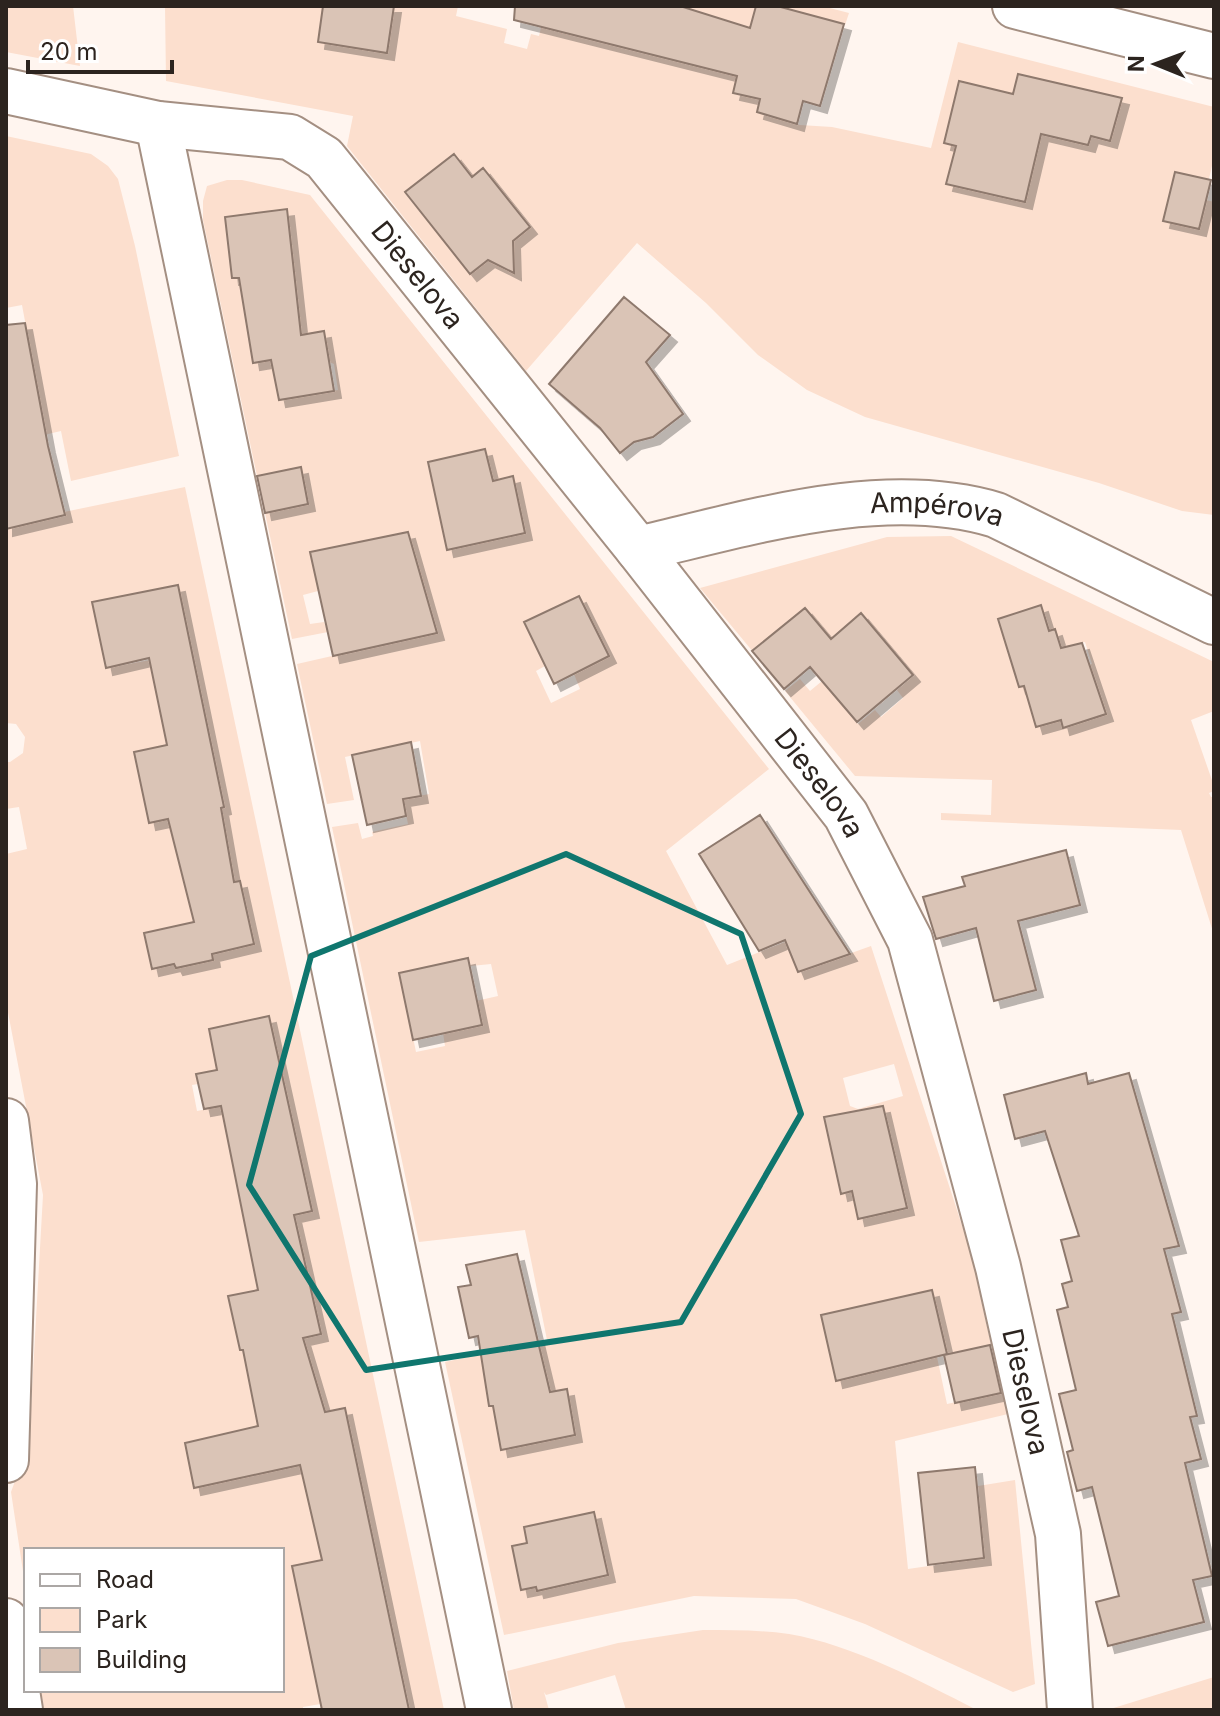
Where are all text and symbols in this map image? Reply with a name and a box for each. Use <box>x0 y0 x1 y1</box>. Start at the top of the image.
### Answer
scale bar <box>28 24 172 74</box>
north arrow <box>1116 24 1196 104</box>
text: 20 m <box>40 37 98 66</box>
text: N <box>1123 55 1149 72</box>
street label: Dieselova <box>364 214 471 336</box>
street label: Ampérova <box>869 485 1008 533</box>
street label: Dieselova <box>768 721 872 843</box>
street label: Dieselova <box>995 1325 1057 1458</box>
legend <box>24 1548 284 1692</box>
text: Road <box>96 1565 154 1594</box>
text: Park <box>96 1605 147 1634</box>
text: Building <box>96 1645 187 1674</box>

